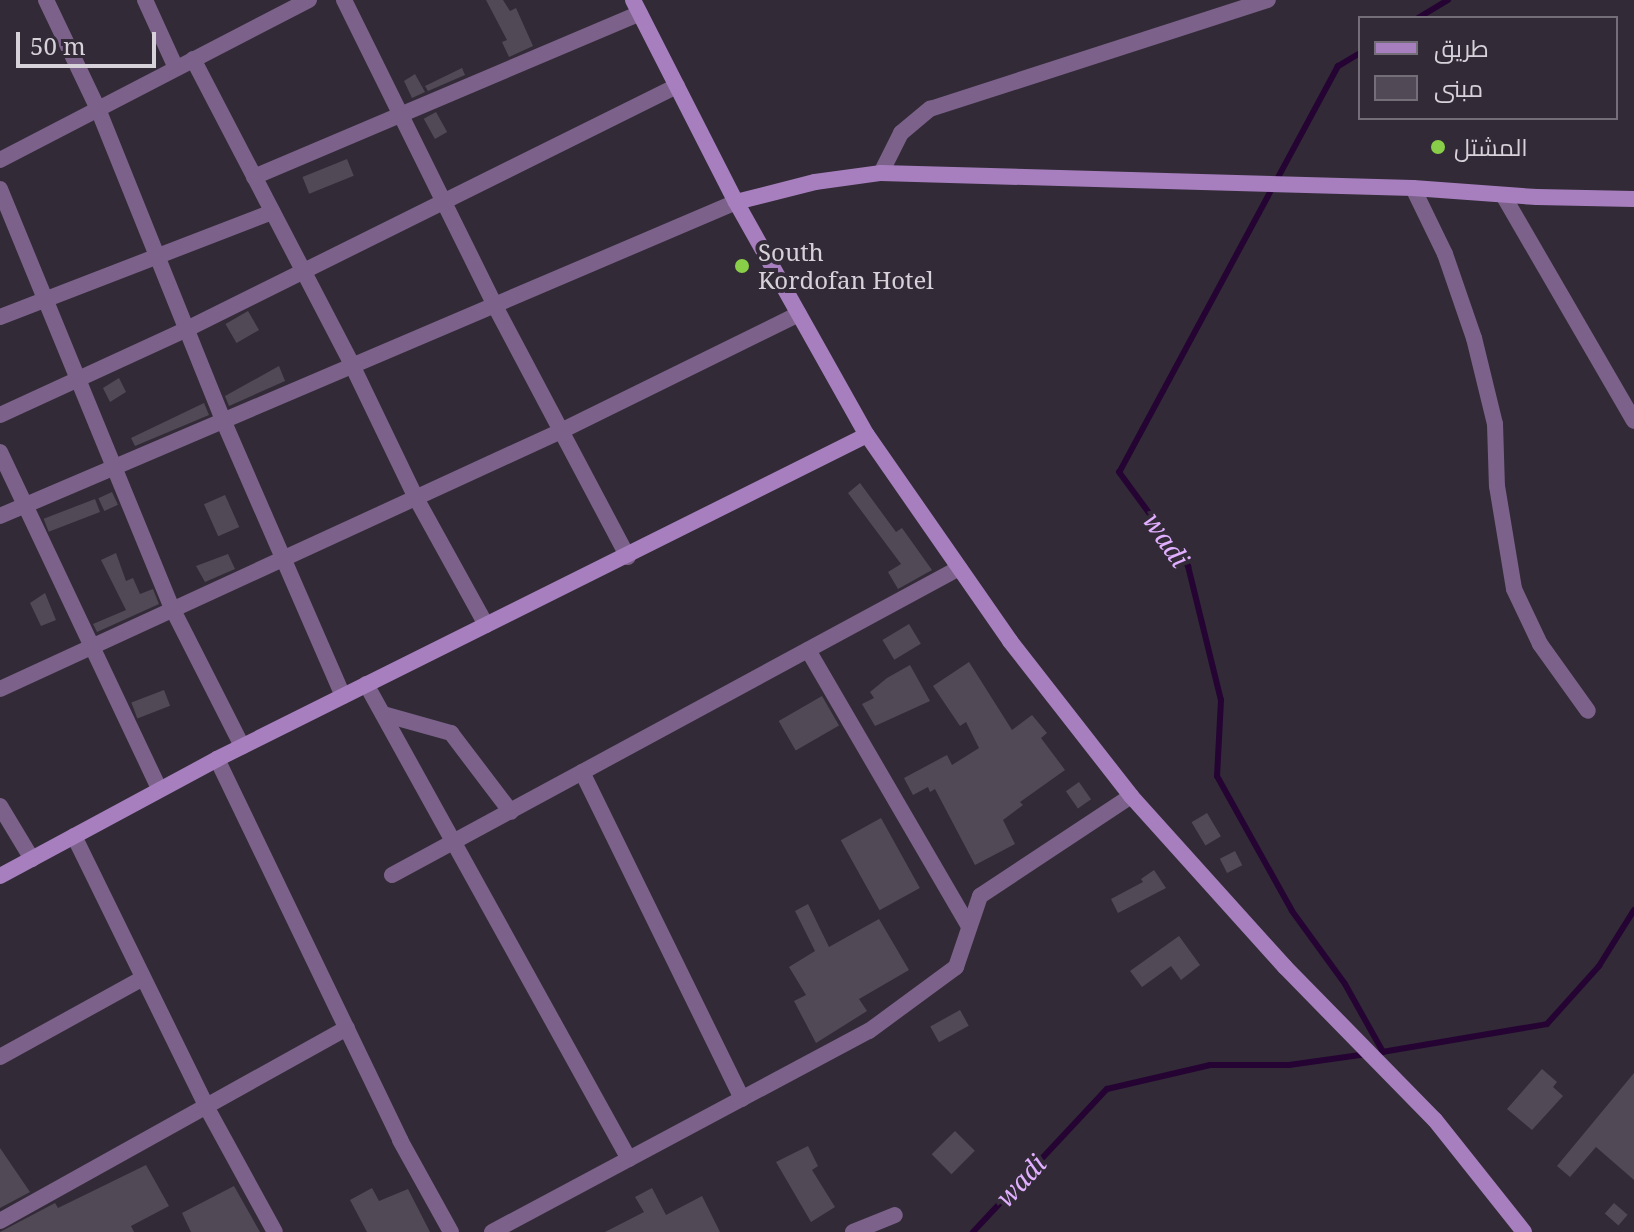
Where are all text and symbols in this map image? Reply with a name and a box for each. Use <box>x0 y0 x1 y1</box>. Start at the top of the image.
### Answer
scale bar <box>20 16 160 66</box>
legend <box>1358 16 1618 120</box>
text: 50 m <box>30 29 86 62</box>
text: طريق <box>1434 31 1489 64</box>
text: مبنى <box>1434 71 1483 104</box>
place label: المشتل <box>1454 133 1528 161</box>
marker: المشتل <box>1429 138 1447 156</box>
place label: South Kordofan Hotel <box>758 238 934 294</box>
marker: South Kordofan Hotel <box>733 257 751 275</box>
water label: wadi <box>1136 507 1196 573</box>
water label: wadi <box>989 1149 1053 1213</box>

